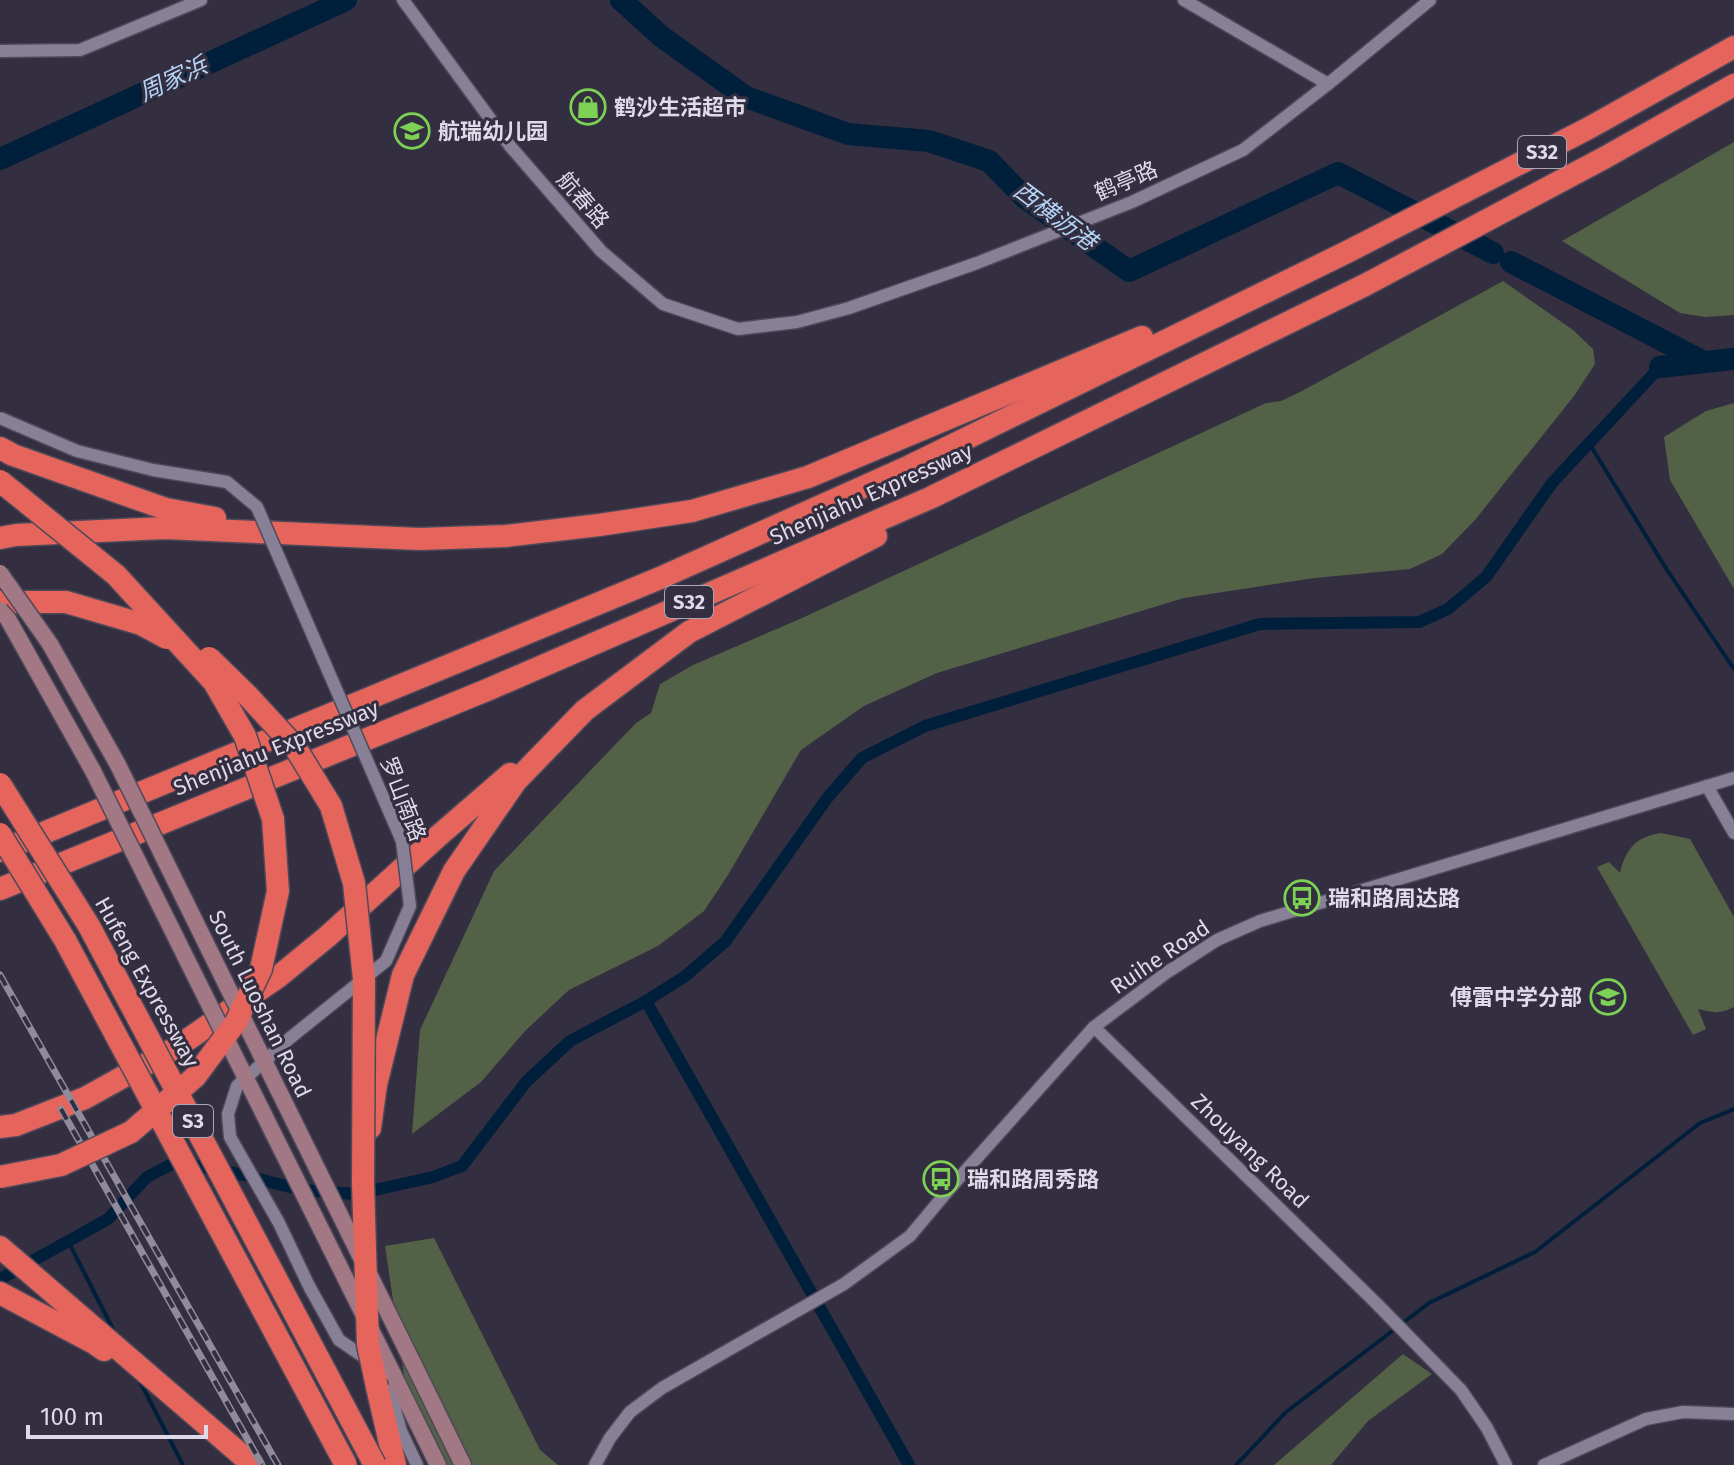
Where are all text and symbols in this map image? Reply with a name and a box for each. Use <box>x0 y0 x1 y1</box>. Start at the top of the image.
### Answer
water label: 周家浜 <box>134 50 213 107</box>
shop icon: 鹤沙生活超市 <box>569 88 607 126</box>
place label: 鹤沙生活超市 <box>614 94 746 121</box>
school or university icon: 航瑞幼儿园 <box>393 112 431 150</box>
place label: 航瑞幼儿园 <box>438 118 548 145</box>
road number: S32 <box>1518 136 1566 168</box>
street label: 鹤亭路 <box>1090 156 1162 206</box>
street label: 航春路 <box>551 166 615 234</box>
water label: 西横沥港 <box>1008 176 1104 258</box>
street label: Shenjiahu Expressway <box>765 437 977 551</box>
road number: S32 <box>665 586 713 618</box>
street label: Shenjiahu Expressway <box>169 694 383 802</box>
street label: 罗山南路 <box>375 753 431 845</box>
bus stop icon: 瑞和路周达路 <box>1283 879 1321 917</box>
place label: 瑞和路周达路 <box>1328 885 1460 912</box>
street label: Hufeng Expressway <box>89 892 205 1072</box>
street label: South Luoshan Road <box>203 906 317 1102</box>
street label: Ruihe Road <box>1105 914 1215 1000</box>
school or university icon: 傅雷中学分部 <box>1589 978 1627 1016</box>
place label: 傅雷中学分部 <box>1450 984 1582 1011</box>
street label: Zhouyang Road <box>1185 1088 1315 1214</box>
road number: S3 <box>173 1105 213 1137</box>
bus stop icon: 瑞和路周秀路 <box>922 1160 960 1198</box>
place label: 瑞和路周秀路 <box>967 1166 1099 1193</box>
scale bar <box>28 1389 206 1439</box>
text: 100 m <box>40 1403 104 1431</box>

